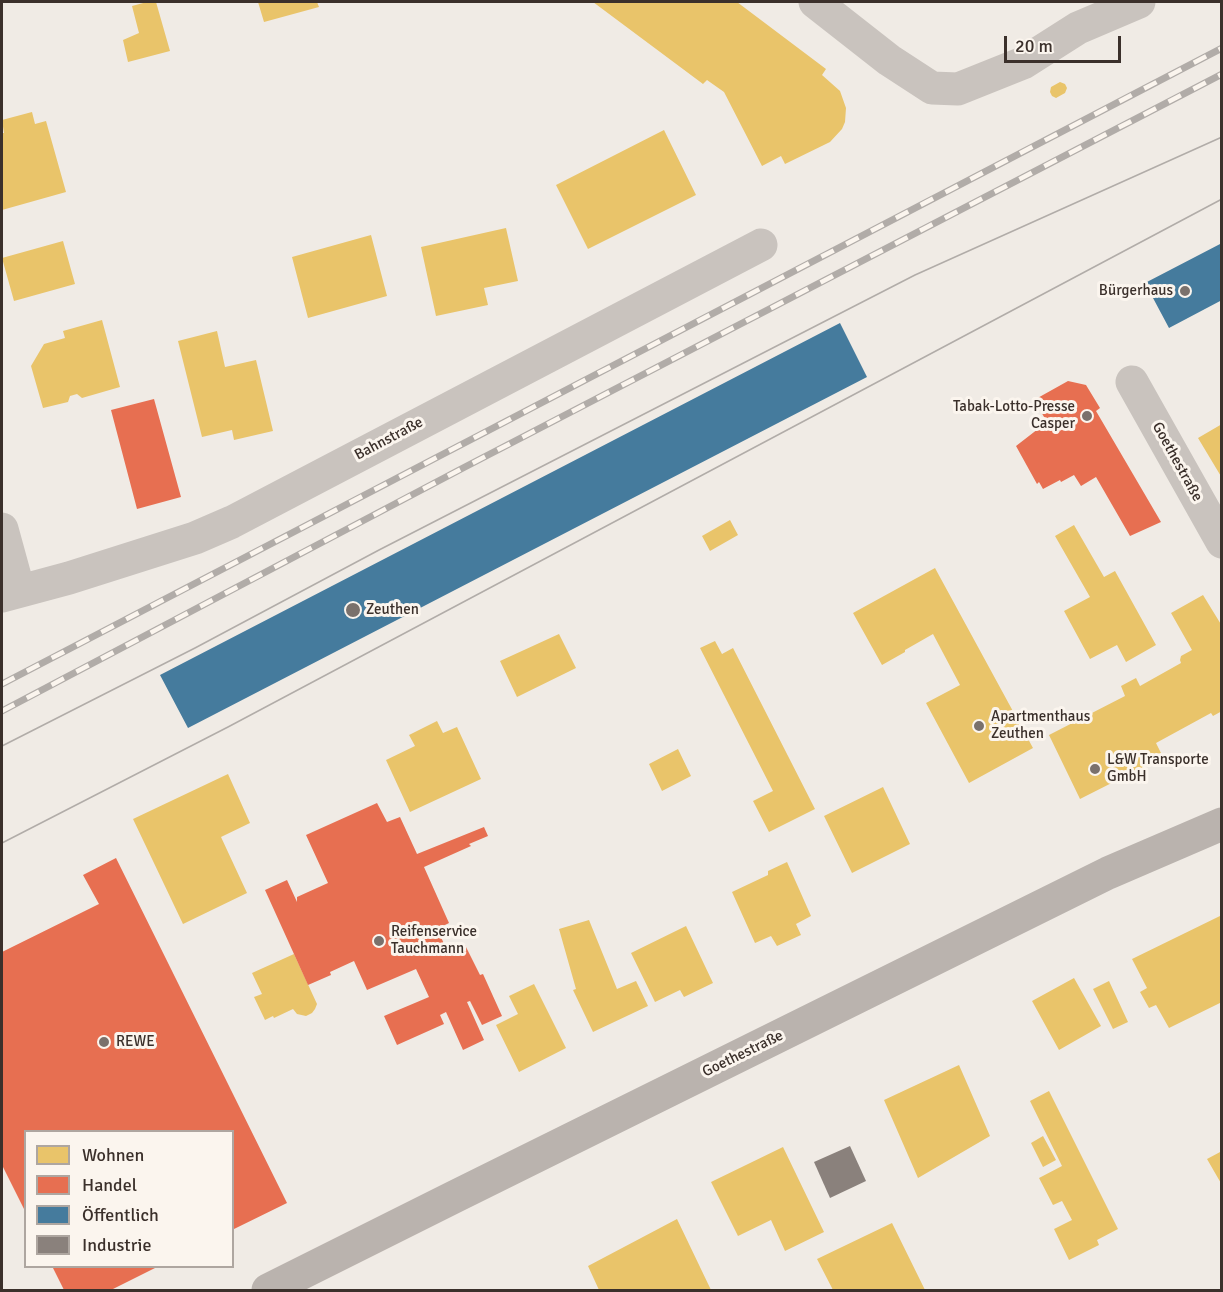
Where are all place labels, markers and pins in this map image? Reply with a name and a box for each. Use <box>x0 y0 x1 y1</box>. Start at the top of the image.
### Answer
place label: Bürgerhaus <box>1099 282 1173 300</box>
marker: Bürgerhaus <box>1178 284 1192 298</box>
place label: Tabak-Lotto-Presse Casper <box>953 398 1075 433</box>
marker: Tabak-Lotto-Presse Casper <box>1080 409 1094 423</box>
marker: Zeuthen <box>344 601 362 619</box>
place label: Zeuthen <box>366 601 419 619</box>
place label: Apartmenthaus Zeuthen <box>991 708 1090 743</box>
marker: Apartmenthaus Zeuthen <box>972 719 986 733</box>
place label: L&W Transporte GmbH <box>1107 751 1209 786</box>
marker: L&W Transporte GmbH <box>1088 762 1102 776</box>
place label: Reifenservice Tauchmann <box>391 923 477 958</box>
marker: Reifenservice Tauchmann <box>372 934 386 948</box>
place label: REWE <box>116 1033 155 1051</box>
marker: REWE <box>97 1035 111 1049</box>

